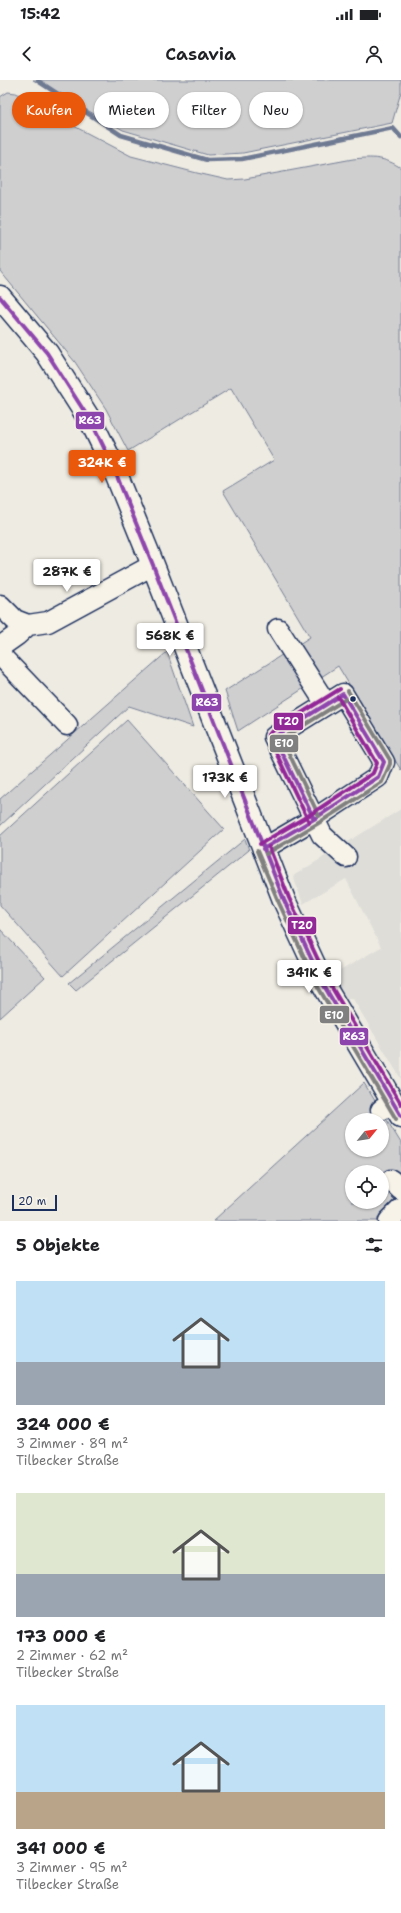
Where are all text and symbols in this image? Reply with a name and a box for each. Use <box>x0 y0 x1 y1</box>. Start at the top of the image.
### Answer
text: 15:42 <box>20 4 60 24</box>
text: Casavia <box>165 42 236 66</box>
icon: back <box>16 43 38 65</box>
icon: person <box>363 43 385 65</box>
chip: Kaufen <box>12 92 86 128</box>
chip: Mieten <box>94 92 169 128</box>
chip: Filter <box>177 92 241 128</box>
chip: Neu <box>249 92 303 128</box>
line badge: R63 <box>75 411 105 430</box>
text: R63 <box>78 413 102 428</box>
pin: 324K € <box>69 450 135 484</box>
text: 324K € <box>78 454 126 471</box>
pin: 287K € <box>34 559 100 593</box>
text: 287K € <box>42 563 92 580</box>
pin: 568K € <box>137 623 203 657</box>
text: 568K € <box>146 627 194 644</box>
line badge: R63 <box>191 693 222 712</box>
unlabelled marker <box>348 694 358 704</box>
text: R63 <box>195 695 219 710</box>
line badge: T20 <box>273 712 304 731</box>
text: T20 <box>277 714 299 729</box>
line badge: E10 <box>269 734 299 753</box>
text: E10 <box>274 736 294 751</box>
pin: 173K € <box>192 765 258 799</box>
text: 173K € <box>202 769 248 786</box>
line badge: T20 <box>287 916 317 935</box>
text: T20 <box>291 918 313 933</box>
pin: 341K € <box>276 960 342 994</box>
text: 341K € <box>286 964 332 981</box>
line badge: E10 <box>319 1005 350 1024</box>
text: E10 <box>324 1008 344 1023</box>
line badge: R63 <box>339 1027 369 1046</box>
text: R63 <box>342 1029 366 1044</box>
north arrow <box>345 1113 389 1157</box>
map controls <box>345 1113 389 1209</box>
button: locate <box>345 1165 389 1209</box>
scale bar <box>12 1193 57 1212</box>
text: 20 m <box>18 1194 46 1209</box>
text: 5 Objekte <box>16 1234 100 1256</box>
icon: filters <box>363 1234 385 1256</box>
icon: home <box>165 1307 237 1379</box>
text: 324 000 € <box>16 1413 110 1435</box>
text: 3 Zimmer · 89 m² <box>16 1435 128 1452</box>
text: Tilbecker Straße <box>16 1452 119 1469</box>
icon: home <box>165 1519 237 1591</box>
text: 173 000 € <box>16 1625 106 1647</box>
text: 2 Zimmer · 62 m² <box>16 1647 128 1664</box>
text: Tilbecker Straße <box>16 1664 119 1681</box>
icon: home <box>165 1731 237 1803</box>
text: 341 000 € <box>16 1837 106 1859</box>
text: 3 Zimmer · 95 m² <box>16 1859 127 1876</box>
text: Tilbecker Straße <box>16 1876 119 1893</box>

